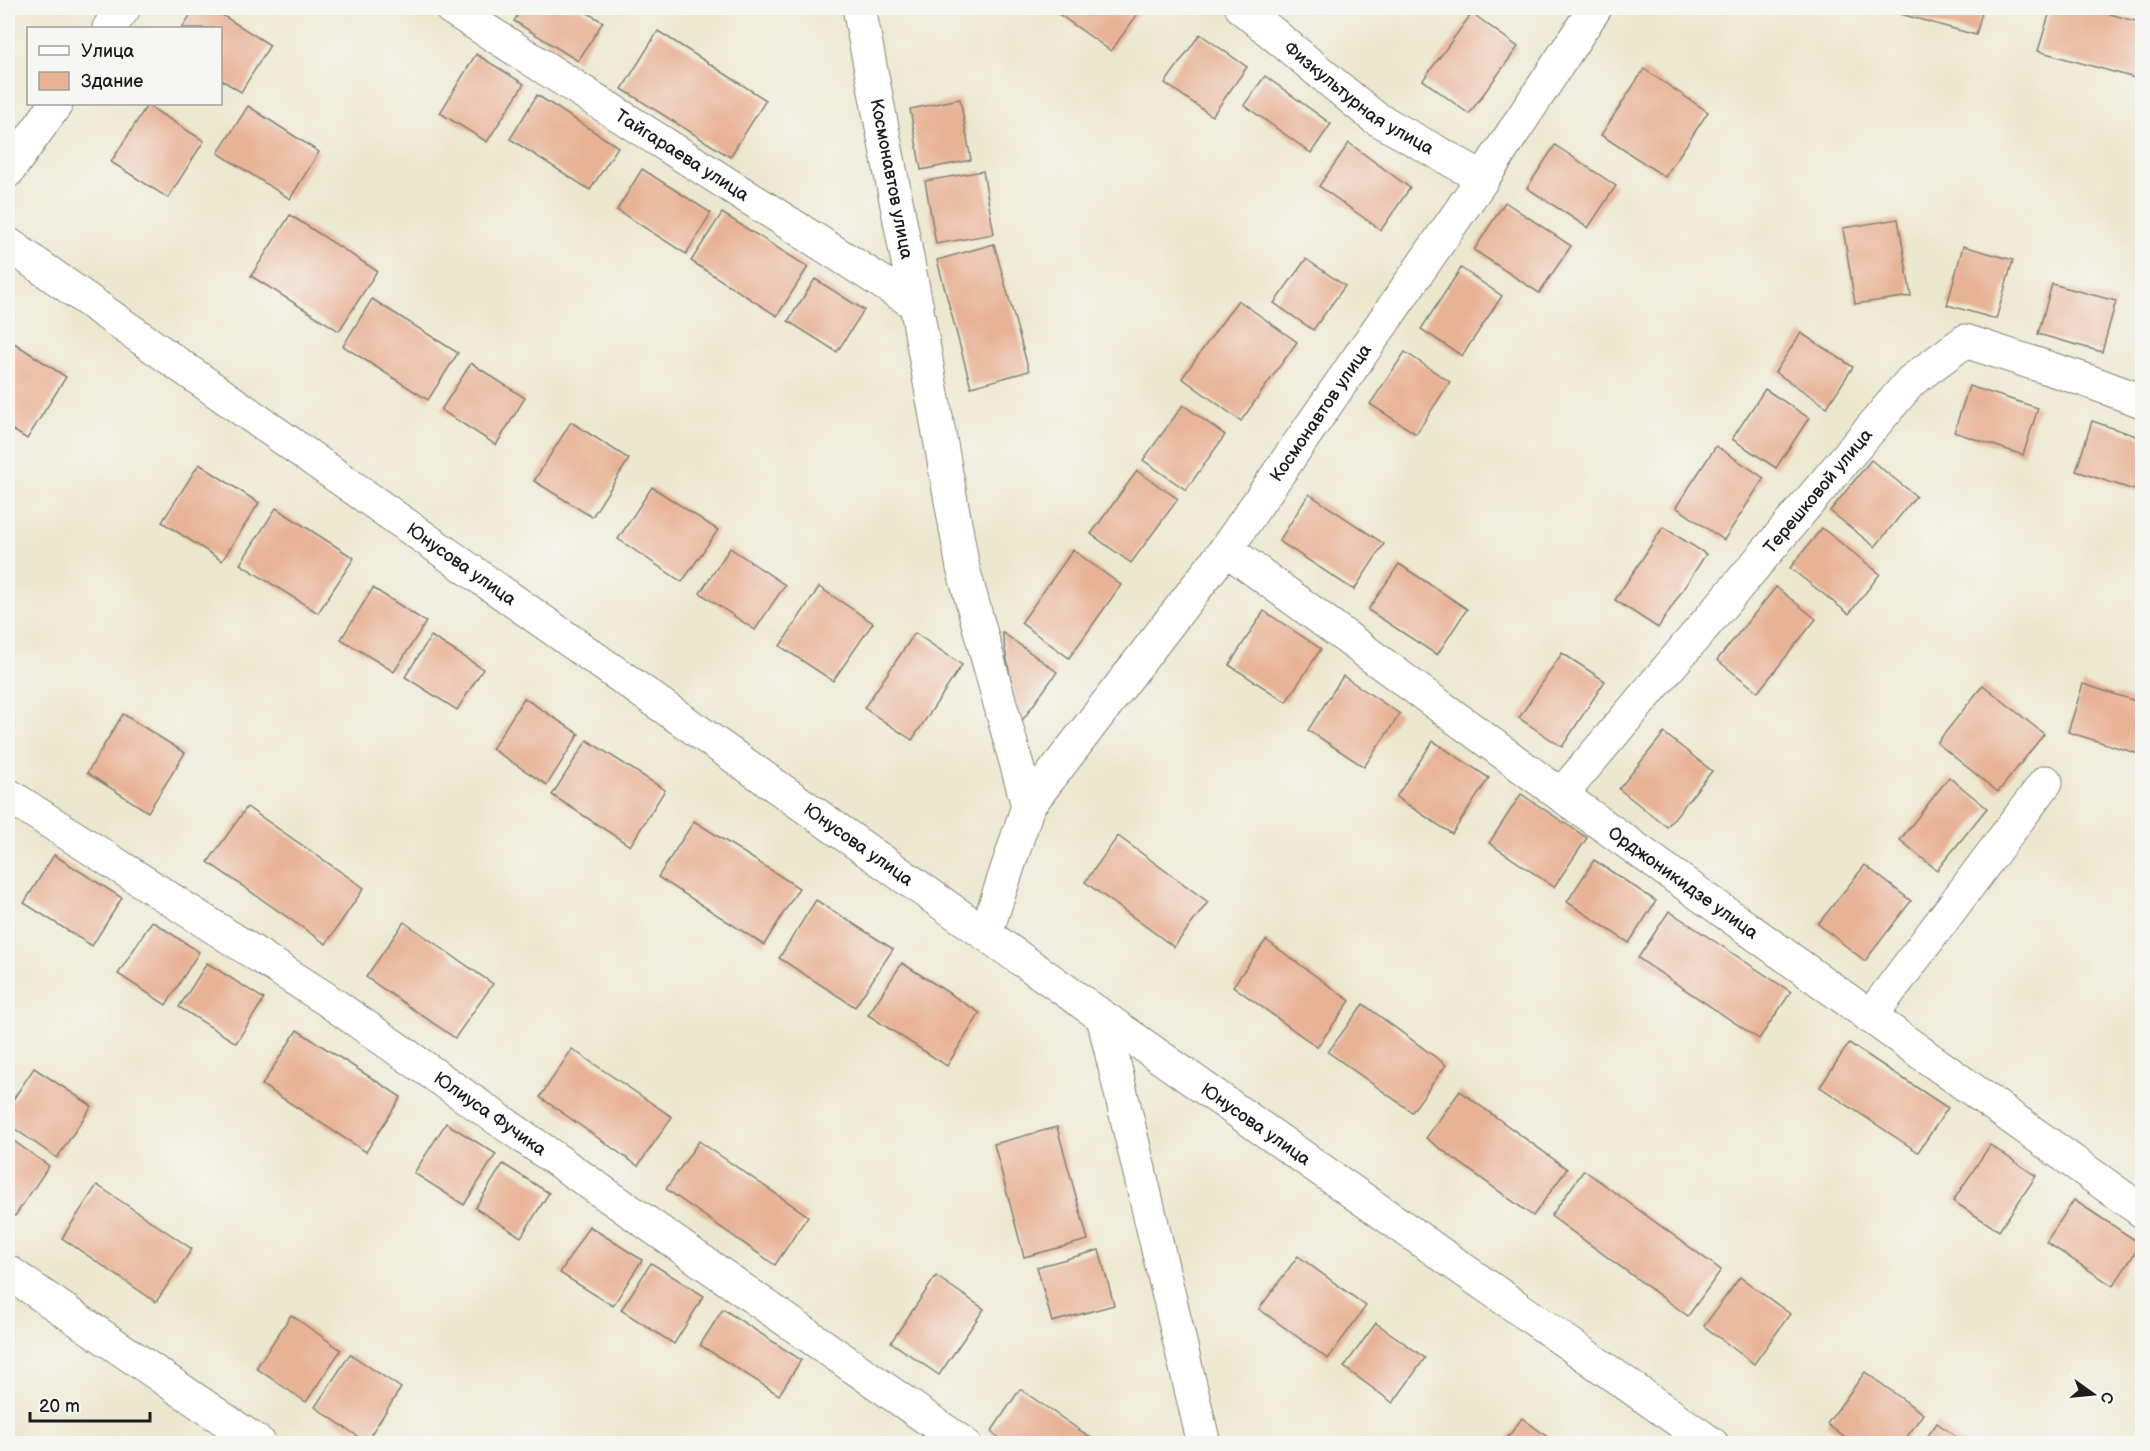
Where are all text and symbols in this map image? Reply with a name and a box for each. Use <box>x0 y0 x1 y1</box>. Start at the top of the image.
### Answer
legend <box>27 27 222 105</box>
street label: Физкультурная улица <box>1280 37 1438 160</box>
text: Улица <box>81 41 135 62</box>
text: Здание <box>81 71 143 92</box>
street label: Космонавтов улица <box>866 97 917 261</box>
street label: Тайгараева улица <box>611 105 753 206</box>
street label: Космонавтов улица <box>1266 340 1376 486</box>
street label: Терешковой улица <box>1760 424 1877 558</box>
street label: Юнусова улица <box>402 519 520 611</box>
street label: Юнусова улица <box>799 799 917 891</box>
street label: Орджоникидзе улица <box>1604 822 1762 944</box>
street label: Юлиуса Фучика <box>430 1068 550 1161</box>
street label: Юнусова улица <box>1197 1079 1315 1170</box>
north arrow <box>2063 1364 2123 1424</box>
scale bar <box>30 1385 150 1423</box>
text: С <box>2095 1390 2117 1405</box>
text: 20 m <box>39 1396 80 1417</box>

